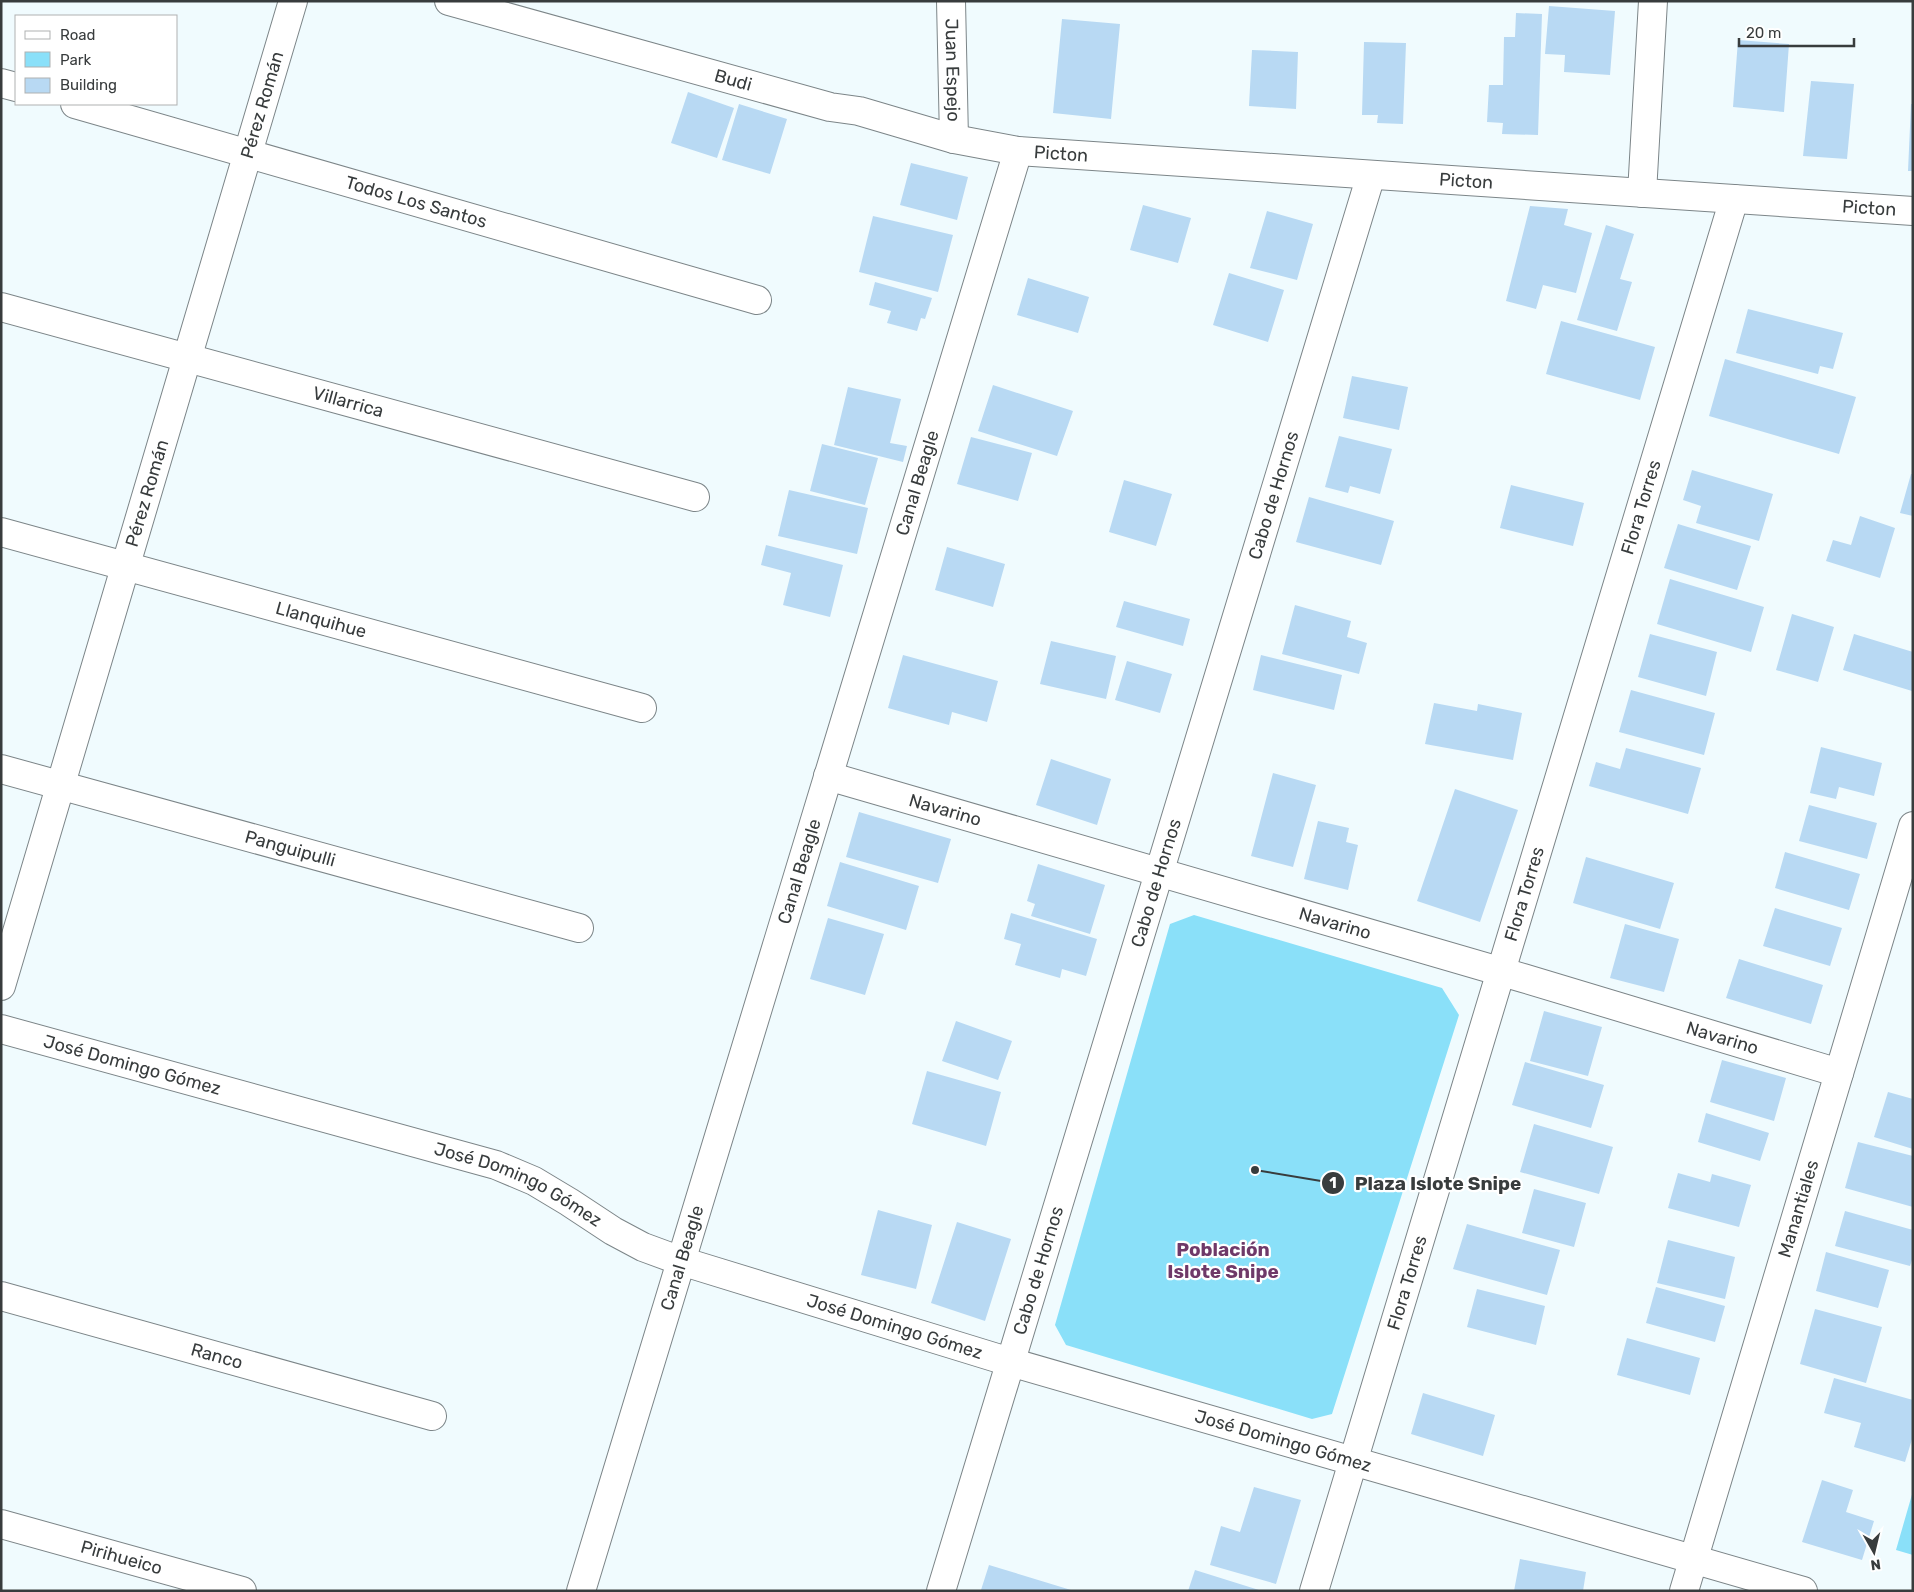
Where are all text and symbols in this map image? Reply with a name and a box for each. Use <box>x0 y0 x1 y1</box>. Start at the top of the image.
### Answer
legend <box>15 15 178 105</box>
scale bar <box>1739 15 1854 47</box>
street label: Juan Espejo <box>940 18 965 122</box>
text: 20 m <box>1746 24 1781 42</box>
text: Road <box>60 26 96 44</box>
street label: Pérez Román <box>236 49 288 161</box>
text: Park <box>60 51 91 69</box>
street label: Budi <box>712 64 754 96</box>
text: Building <box>60 76 117 94</box>
street label: Picton <box>1033 141 1089 167</box>
street label: Picton <box>1438 168 1494 194</box>
street label: Todos Los Santos <box>343 171 489 233</box>
street label: Picton <box>1841 195 1897 221</box>
street label: Villarrica <box>310 382 386 422</box>
street label: Canal Beagle <box>891 428 944 538</box>
street label: Cabo de Hornos <box>1244 429 1304 562</box>
street label: Pérez Román <box>121 437 173 549</box>
street label: Flora Torres <box>1616 457 1666 557</box>
street label: Llanquihue <box>273 597 369 643</box>
street label: Navarino <box>906 789 984 831</box>
street label: Canal Beagle <box>773 816 826 927</box>
street label: Cabo de Hornos <box>1126 816 1186 950</box>
street label: Panguipulli <box>243 826 338 871</box>
street label: Flora Torres <box>1500 844 1549 944</box>
street label: Navarino <box>1296 902 1374 944</box>
street label: Navarino <box>1684 1017 1761 1059</box>
street label: José Domingo Gómez <box>41 1030 223 1100</box>
street label: José Domingo Gómez <box>432 1137 606 1232</box>
street label: Manantiales <box>1773 1157 1823 1260</box>
callout: Plaza Islote Snipe <box>1320 1166 1532 1200</box>
text: Plaza Islote Snipe <box>1355 1172 1521 1195</box>
text: 1 <box>1329 1174 1337 1192</box>
street label: Canal Beagle <box>656 1203 708 1313</box>
street label: Cabo de Hornos <box>1008 1204 1068 1337</box>
street label: Flora Torres <box>1382 1233 1432 1333</box>
district label: Población Islote Snipe <box>1167 1238 1279 1283</box>
street label: José Domingo Gómez <box>804 1289 985 1364</box>
street label: Ranco <box>188 1338 245 1374</box>
street label: José Domingo Gómez <box>1192 1405 1374 1477</box>
north arrow <box>1849 1527 1899 1577</box>
street label: Pirihueico <box>78 1536 165 1579</box>
text: N <box>1870 1555 1882 1573</box>

